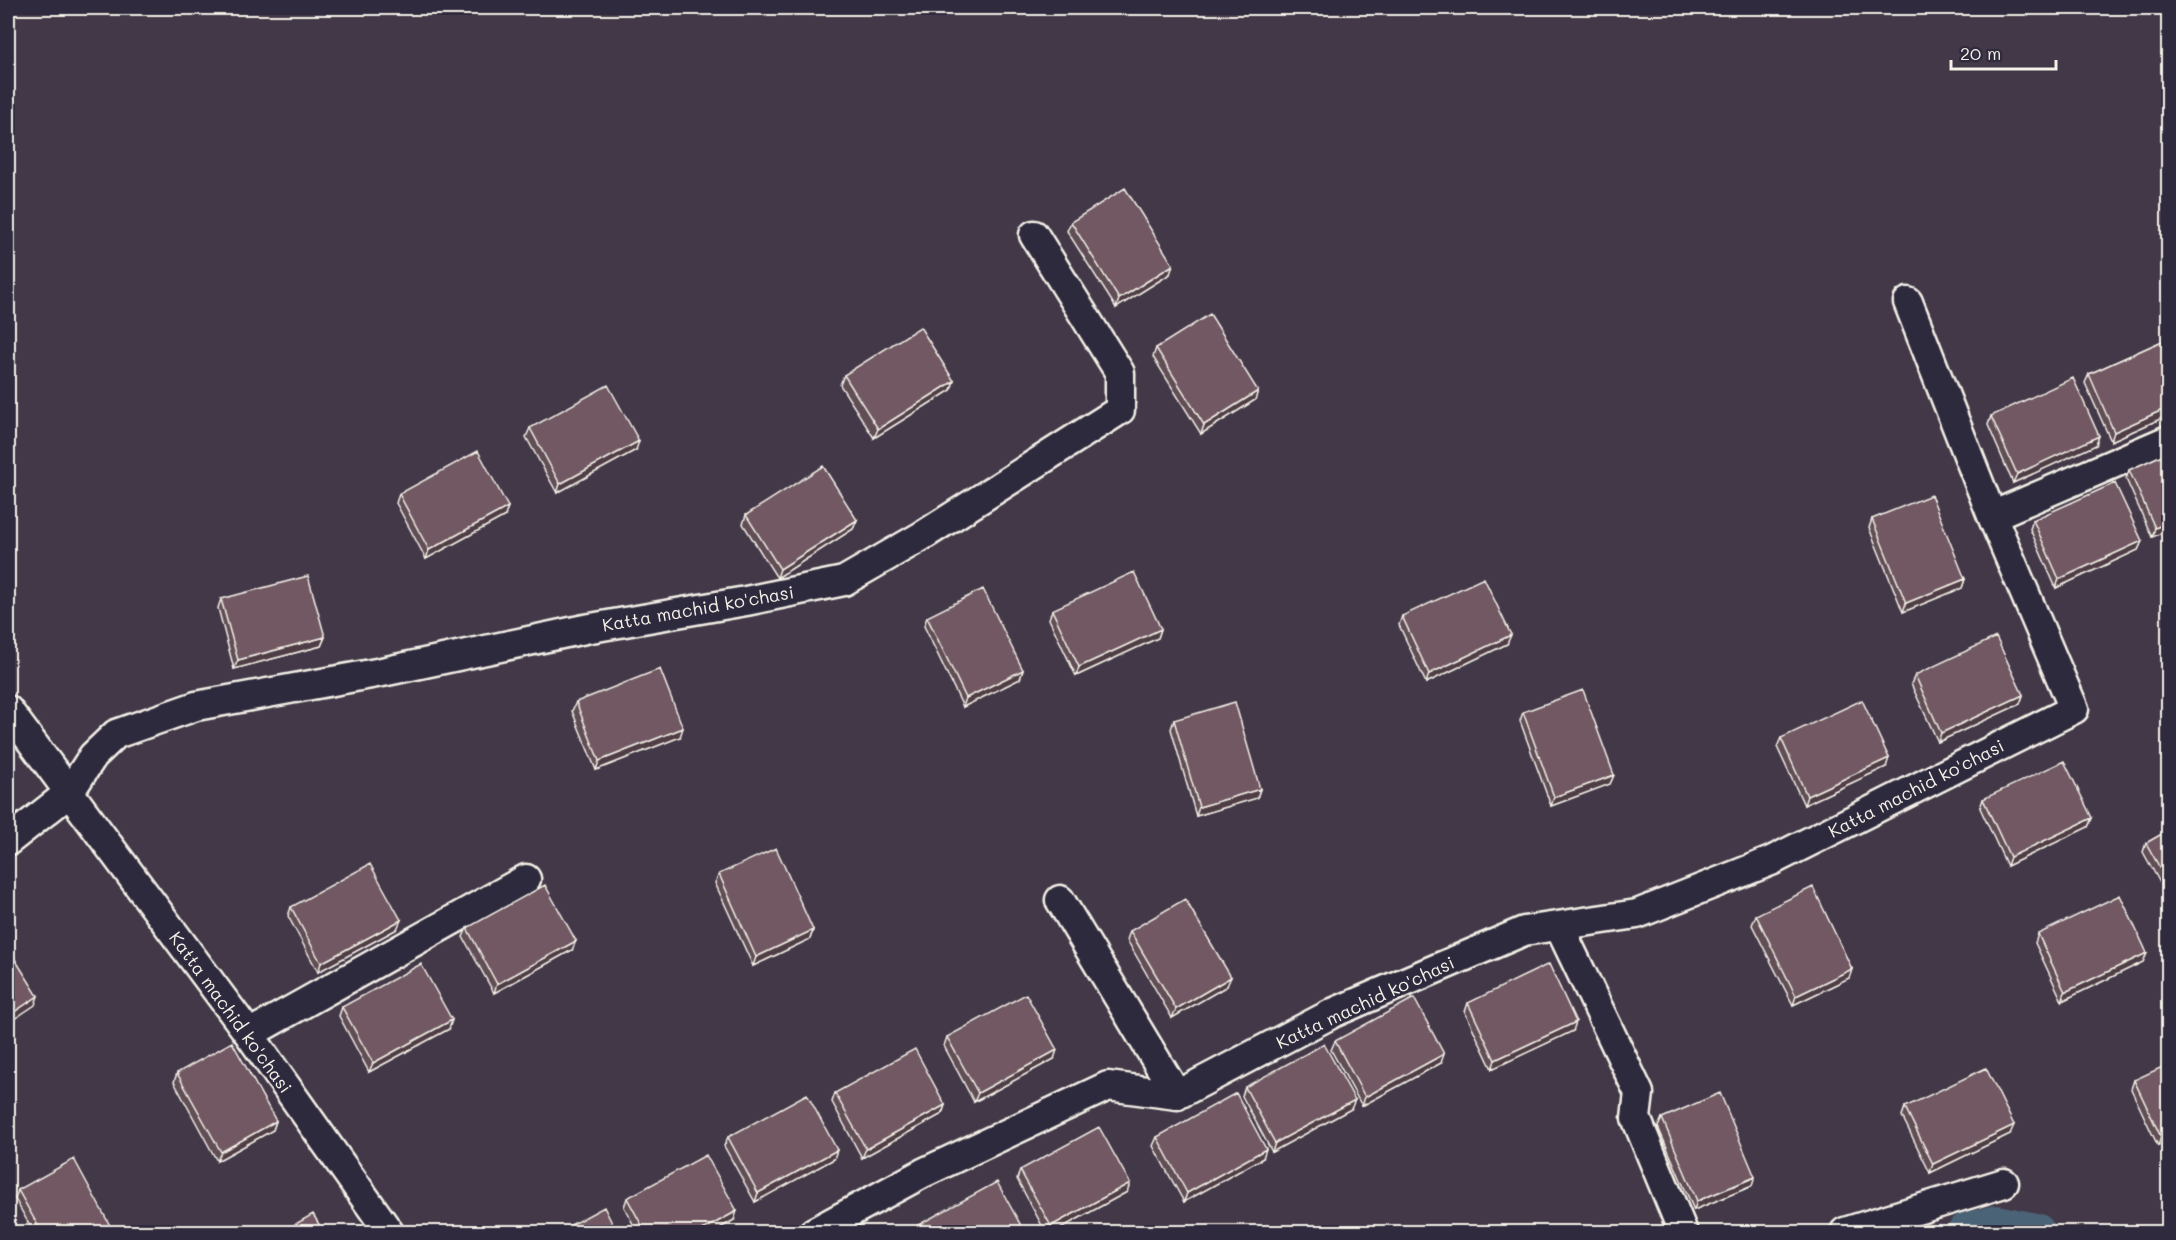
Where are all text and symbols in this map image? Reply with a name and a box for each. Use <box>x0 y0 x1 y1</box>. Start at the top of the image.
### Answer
scale bar <box>1951 33 2056 71</box>
text: 20 m <box>1960 41 2001 65</box>
street label: Katta machid ko'chasi <box>600 579 796 637</box>
street label: Katta machid ko'chasi <box>1824 733 2008 843</box>
street label: Katta machid ko'chasi <box>164 926 298 1098</box>
street label: Katta machid ko'chasi <box>1272 950 1458 1054</box>

